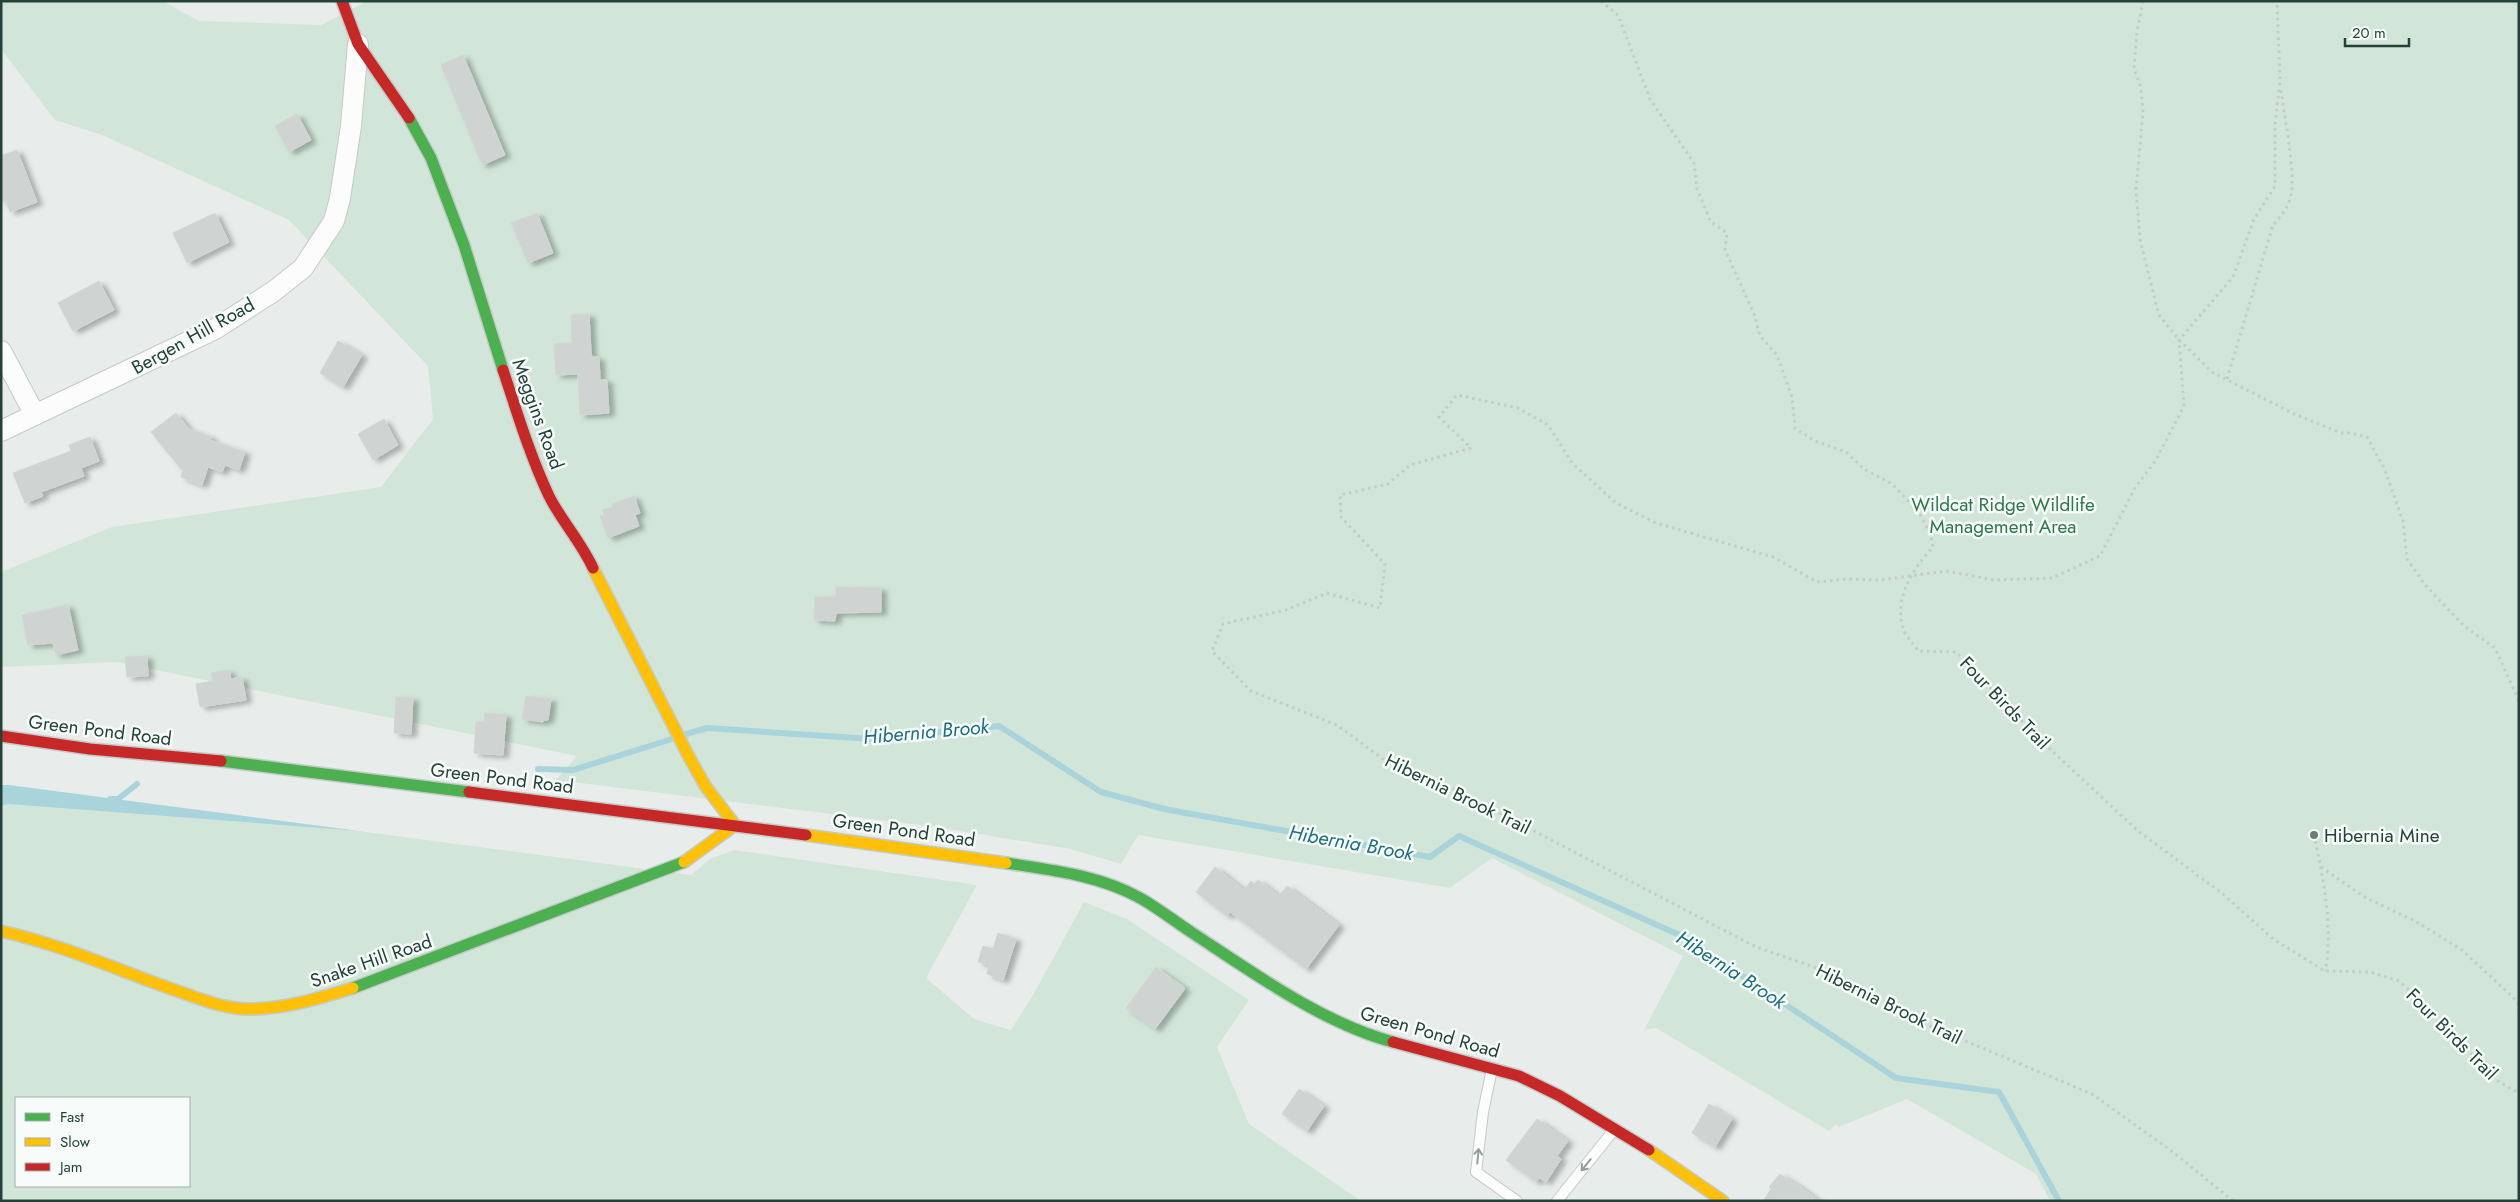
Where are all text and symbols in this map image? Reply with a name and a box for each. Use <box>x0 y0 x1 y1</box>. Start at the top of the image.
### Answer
scale bar <box>2345 15 2409 47</box>
text: 20 m <box>2352 22 2386 44</box>
street label: Bergen Hill Road <box>127 291 259 381</box>
street label: Meggins Road <box>505 355 571 473</box>
park label: Wildcat Ridge Wildlife Management Area <box>1911 491 2095 540</box>
street label: Four Birds Trail <box>1954 650 2056 756</box>
street label: Green Pond Road <box>27 708 173 752</box>
water label: Hibernia Brook <box>862 712 991 752</box>
street label: Hibernia Brook Trail <box>1380 747 1536 841</box>
street label: Green Pond Road <box>429 756 575 800</box>
street label: Green Pond Road <box>831 807 977 853</box>
water label: Hibernia Brook <box>1286 818 1417 868</box>
place label: Hibernia Mine <box>2324 822 2440 849</box>
marker: Hibernia Mine <box>2308 829 2320 841</box>
water label: Hibernia Brook <box>1670 924 1793 1017</box>
street label: Snake Hill Road <box>307 928 435 994</box>
street label: Hibernia Brook Trail <box>1811 957 1967 1051</box>
street label: Four Birds Trail <box>2400 982 2504 1086</box>
street label: Green Pond Road <box>1357 999 1503 1065</box>
legend <box>15 1097 190 1187</box>
text: Fast <box>60 1106 84 1128</box>
text: Slow <box>60 1131 91 1153</box>
one-way arrow <box>1473 1148 1483 1164</box>
text: Jam <box>58 1156 83 1178</box>
one-way arrow <box>1581 1158 1592 1171</box>

